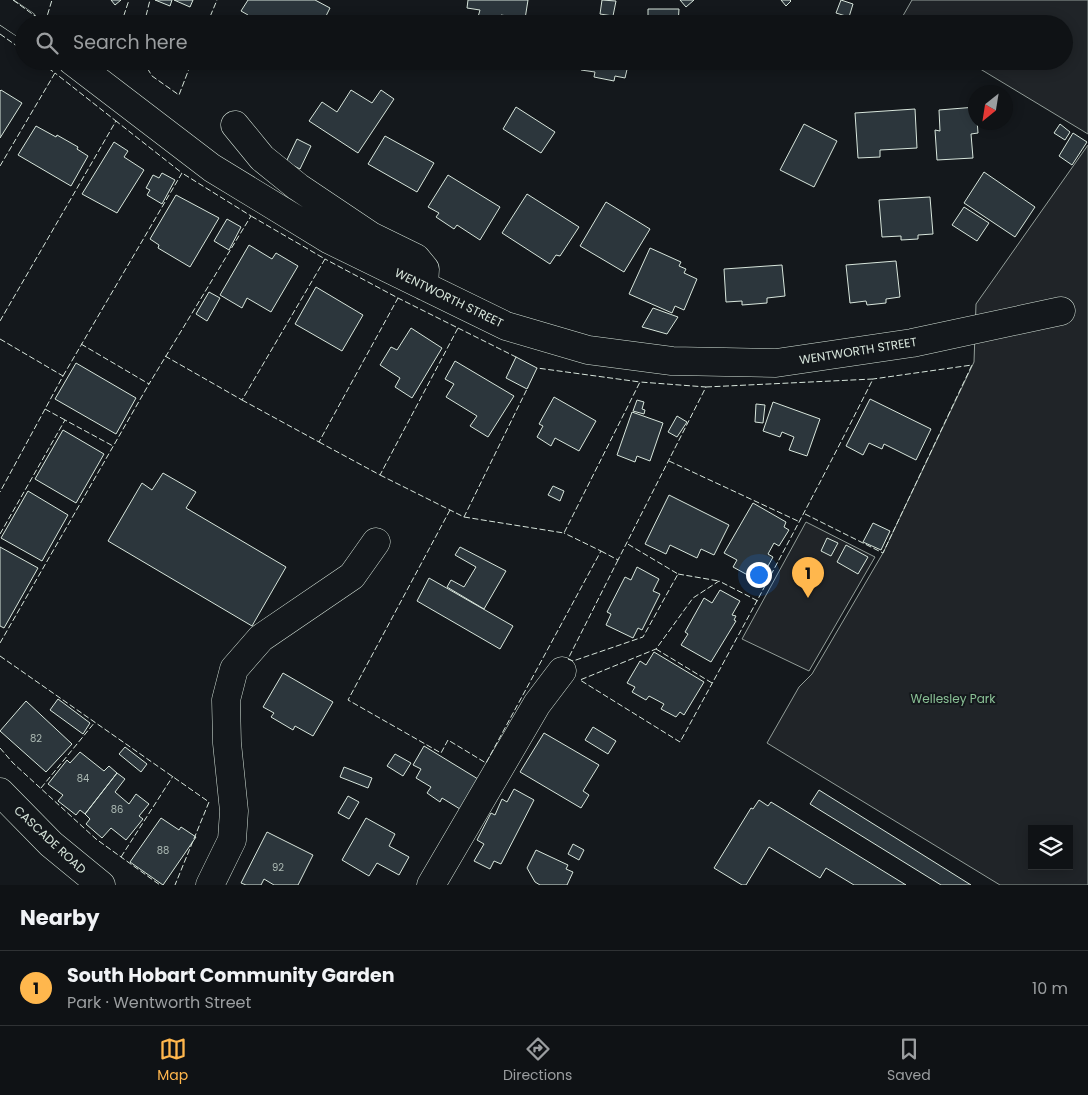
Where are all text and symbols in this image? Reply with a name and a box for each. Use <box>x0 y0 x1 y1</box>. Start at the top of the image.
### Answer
search box <box>15 15 1073 70</box>
icon: search <box>33 29 61 57</box>
text: Search here <box>73 29 187 56</box>
north arrow <box>968 85 1013 130</box>
street label: WENTWORTH STREET <box>392 264 507 331</box>
street label: WENTWORTH STREET <box>798 333 918 368</box>
pin: 1 <box>792 557 824 598</box>
your location <box>746 562 772 588</box>
park label: Wellesley Park <box>911 690 996 707</box>
house number: 82 <box>30 731 42 746</box>
house number: 84 <box>77 771 89 786</box>
street label: CASCADE ROAD <box>11 802 90 878</box>
house number: 86 <box>111 802 123 817</box>
map controls <box>1028 825 1073 870</box>
button: layers <box>1028 825 1073 870</box>
house number: 88 <box>157 843 169 858</box>
house number: 92 <box>272 860 284 875</box>
text: Nearby <box>20 903 100 932</box>
text: South Hobart Community Garden <box>67 962 395 989</box>
text: 1 <box>33 977 39 1000</box>
text: 10 m <box>1032 977 1068 1000</box>
text: Park · Wentworth Street <box>67 991 251 1014</box>
tab: Map <box>157 1035 188 1086</box>
tab: Directions <box>503 1035 572 1086</box>
tab: Saved <box>887 1035 931 1086</box>

